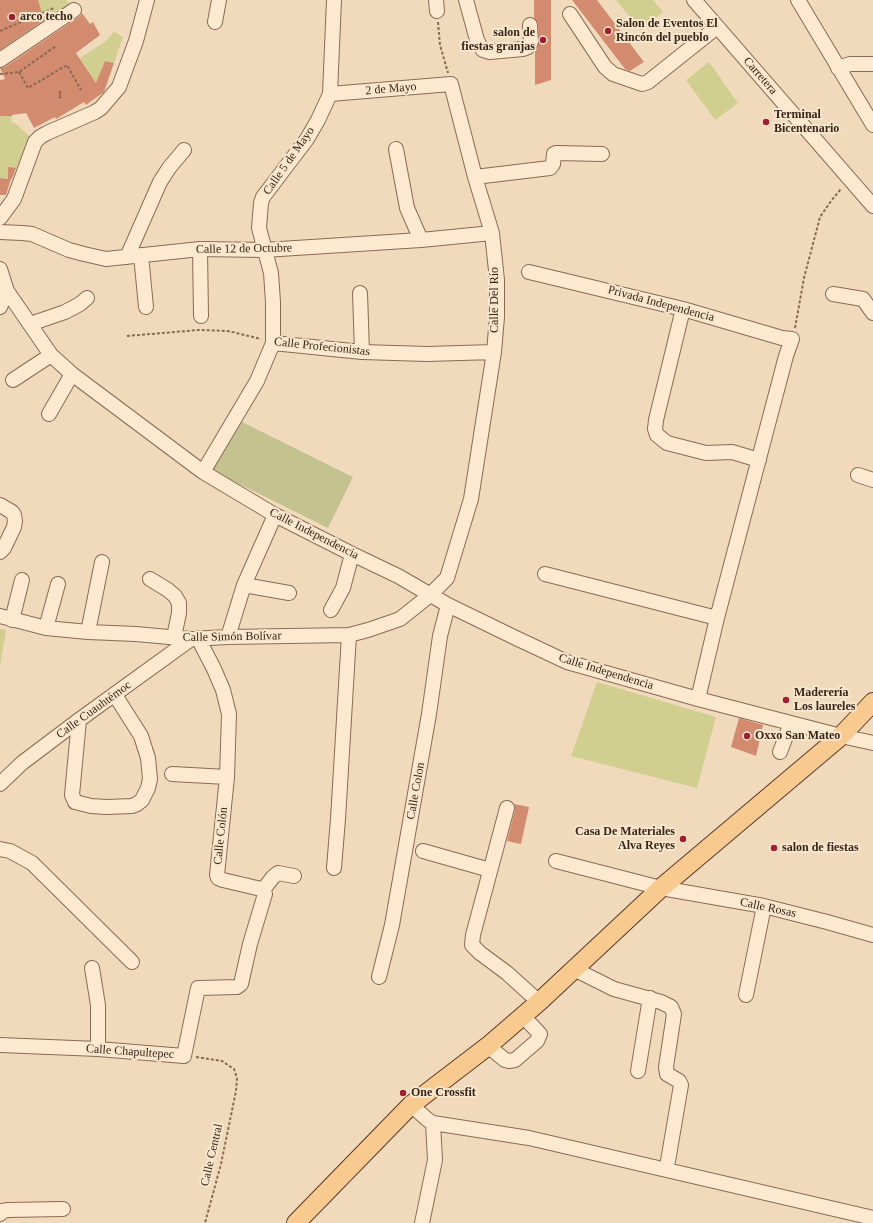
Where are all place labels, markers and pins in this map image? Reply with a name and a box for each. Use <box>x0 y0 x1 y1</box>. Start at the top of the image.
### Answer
place label: arco techo <box>20 10 73 24</box>
marker: arco techo <box>7 12 17 22</box>
place label: Salon de Eventos El Rincón del pueblo <box>616 17 718 45</box>
place label: salon de fiestas granjas <box>461 26 535 54</box>
marker: Salon de Eventos El Rincón del pueblo <box>603 26 613 36</box>
marker: salon de fiestas granjas <box>538 35 548 45</box>
place label: Terminal Bicentenario <box>774 108 839 136</box>
marker: Terminal Bicentenario <box>761 117 771 127</box>
place label: Maderería Los laureles <box>794 686 855 714</box>
marker: Maderería Los laureles <box>781 695 791 705</box>
place label: Oxxo San Mateo <box>755 729 840 743</box>
marker: Oxxo San Mateo <box>742 731 752 741</box>
place label: Casa De Materiales Alva Reyes <box>575 825 675 853</box>
marker: Casa De Materiales Alva Reyes <box>678 834 688 844</box>
place label: salon de fiestas <box>782 841 859 855</box>
marker: salon de fiestas <box>769 843 779 853</box>
place label: One Crossfit <box>411 1086 476 1100</box>
marker: One Crossfit <box>398 1088 408 1098</box>

